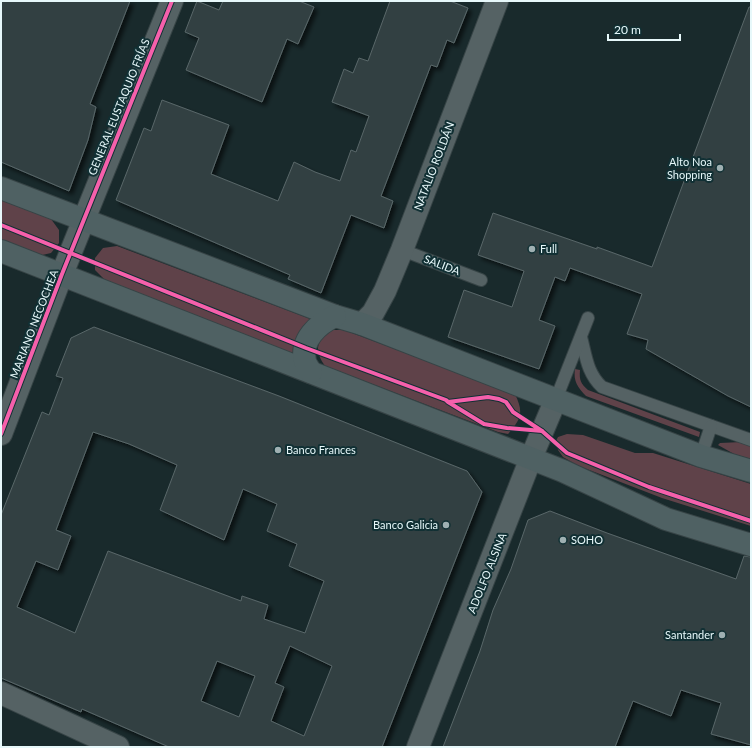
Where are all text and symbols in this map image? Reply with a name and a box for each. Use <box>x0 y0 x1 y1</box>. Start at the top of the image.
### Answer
scale bar <box>608 16 680 42</box>
text: 20 m <box>614 22 641 37</box>
street label: GENERAL EUSTAQUIO FRÍAS <box>85 37 152 177</box>
street label: NATALIO ROLDÁN <box>411 120 456 212</box>
place label: Alto Noa Shopping <box>667 155 712 181</box>
marker: Alto Noa Shopping <box>715 163 725 173</box>
place label: Full <box>540 242 557 255</box>
marker: Full <box>527 244 537 254</box>
street label: SALIDA <box>422 252 463 278</box>
street label: MARIANO NECOCHEA <box>7 267 60 380</box>
place label: Banco Frances <box>286 443 356 456</box>
marker: Banco Frances <box>273 445 283 455</box>
place label: Banco Galicia <box>373 518 438 531</box>
marker: Banco Galicia <box>441 520 451 530</box>
street label: ADOLFO ALSINA <box>464 530 509 615</box>
place label: SOHO <box>571 533 603 546</box>
marker: SOHO <box>558 535 568 545</box>
place label: Santander <box>665 628 714 641</box>
marker: Santander <box>717 630 727 640</box>

